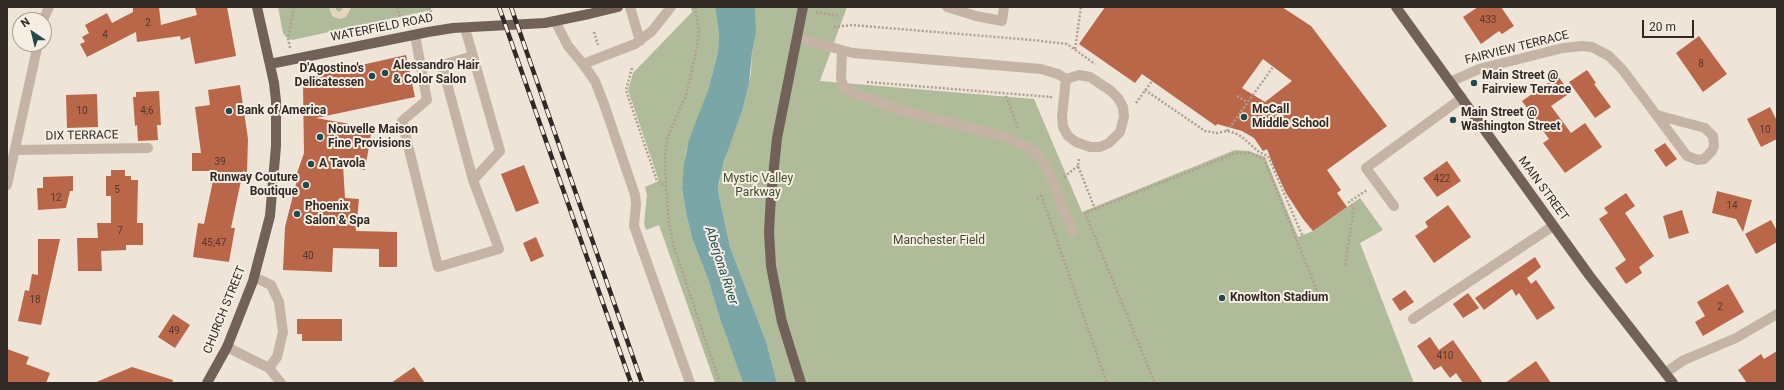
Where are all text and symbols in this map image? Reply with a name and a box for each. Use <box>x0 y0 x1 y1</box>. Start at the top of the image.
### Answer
street label: WATERFIELD ROAD <box>330 11 434 45</box>
north arrow <box>12 12 52 52</box>
scale bar <box>1644 12 1696 38</box>
house number: 433 <box>1480 14 1496 26</box>
text: N <box>18 15 32 30</box>
house number: 2 <box>145 17 151 29</box>
text: 20 m <box>1649 20 1676 34</box>
street label: FAIRVIEW TERRACE <box>1464 28 1570 68</box>
house number: 4 <box>102 29 108 41</box>
house number: 8 <box>1698 58 1704 70</box>
place label: Alessandro Hair & Color Salon <box>393 59 479 87</box>
place label: D'Agostino's Delicatessen <box>295 62 364 90</box>
marker: Alessandro Hair & Color Salon <box>380 68 390 78</box>
place label: Main Street @ Fairview Terrace <box>1482 69 1571 97</box>
marker: D'Agostino's Delicatessen <box>367 71 377 81</box>
marker: Main Street @ Fairview Terrace <box>1469 78 1479 88</box>
place label: McCall Middle School <box>1252 103 1329 131</box>
place label: Bank of America <box>237 104 326 118</box>
house number: 10 <box>76 105 88 117</box>
house number: 4;6 <box>140 105 154 117</box>
marker: Bank of America <box>224 106 234 116</box>
place label: Main Street @ Washington Street <box>1461 106 1561 134</box>
marker: McCall Middle School <box>1239 112 1249 122</box>
marker: Main Street @ Washington Street <box>1448 115 1458 125</box>
place label: Nouvelle Maison Fine Provisions <box>328 123 418 151</box>
house number: 10 <box>1759 124 1771 136</box>
street label: DIX TERRACE <box>45 128 119 144</box>
marker: Nouvelle Maison Fine Provisions <box>315 132 325 142</box>
street label: MAIN STREET <box>1515 154 1571 224</box>
house number: 39 <box>214 156 226 168</box>
place label: A Tavola <box>319 157 365 171</box>
marker: A Tavola <box>306 159 316 169</box>
place label: Runway Couture Boutique <box>210 171 298 199</box>
park label: Mystic Valley Parkway <box>723 172 793 200</box>
house number: 422 <box>1434 173 1450 185</box>
marker: Runway Couture Boutique <box>301 180 311 190</box>
house number: 5 <box>114 184 120 196</box>
house number: 12 <box>50 192 62 204</box>
place label: Phoenix Salon & Spa <box>305 200 370 228</box>
house number: 14 <box>1726 200 1738 212</box>
marker: Phoenix Salon & Spa <box>292 209 302 219</box>
house number: 7 <box>117 225 123 237</box>
water label: Aberjona River <box>701 225 741 307</box>
park label: Manchester Field <box>893 234 985 248</box>
house number: 45;47 <box>202 237 226 249</box>
house number: 40 <box>302 250 314 262</box>
street label: CHURCH STREET <box>201 264 249 356</box>
place label: Knowlton Stadium <box>1230 291 1328 305</box>
marker: Knowlton Stadium <box>1217 293 1227 303</box>
house number: 18 <box>29 294 41 306</box>
house number: 2 <box>1717 301 1723 313</box>
house number: 49 <box>168 325 180 337</box>
house number: 410 <box>1437 350 1453 362</box>

